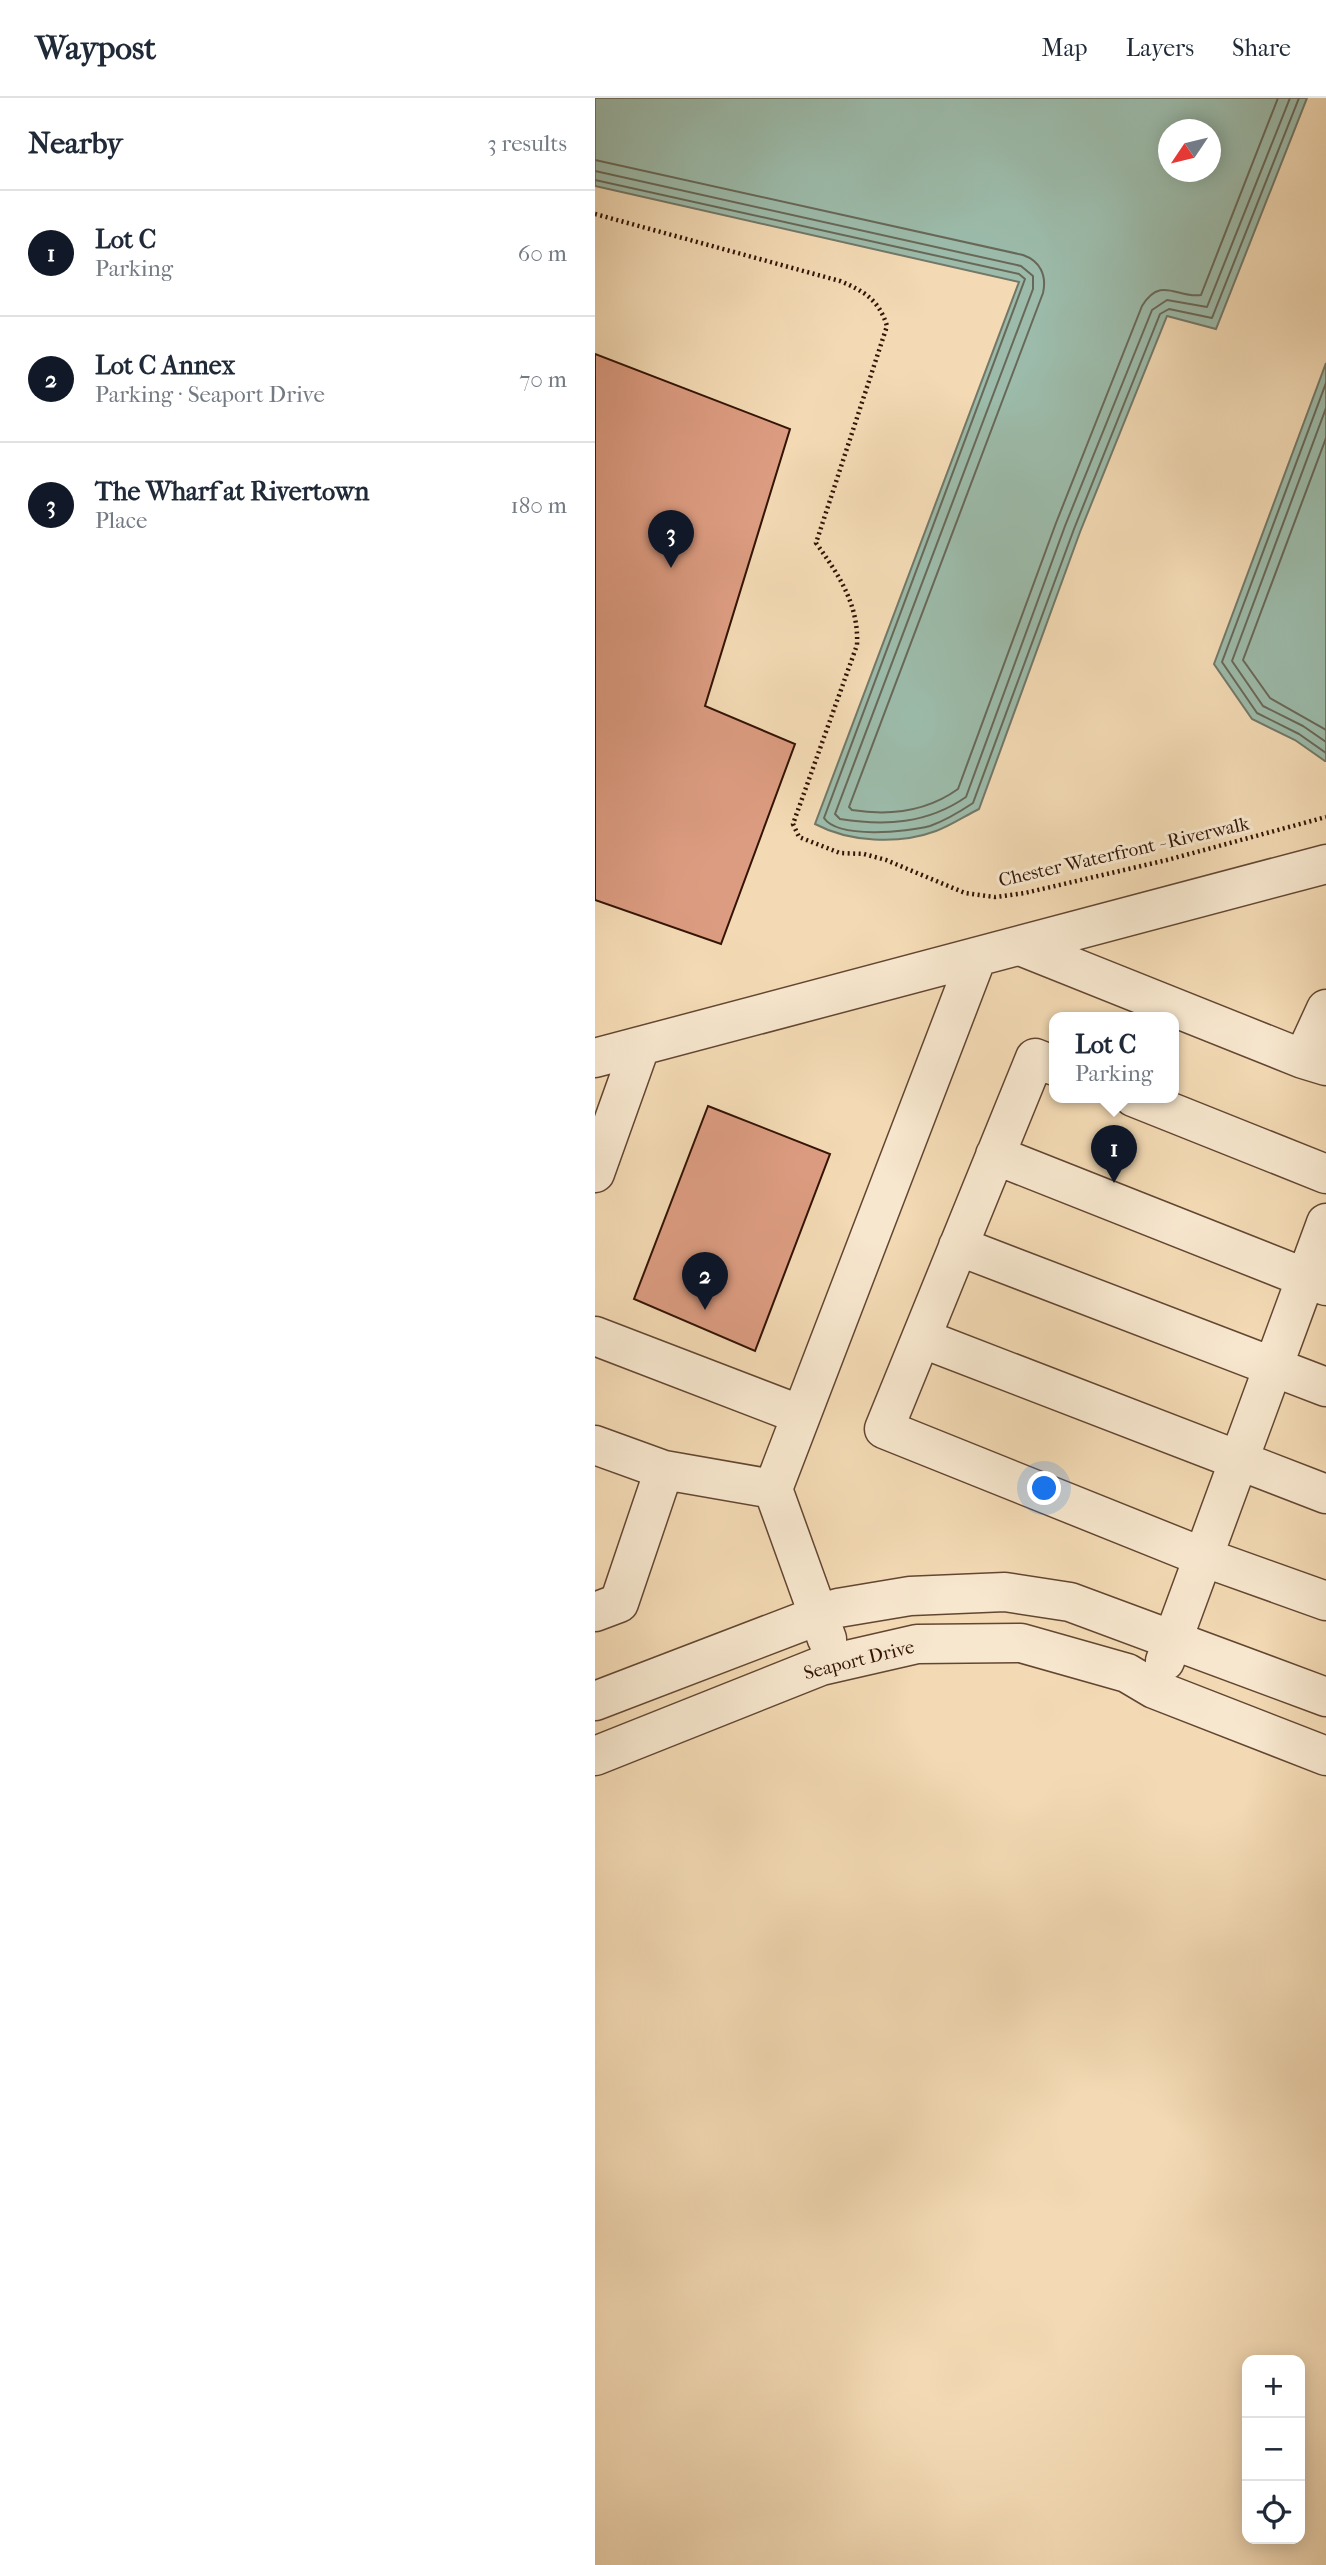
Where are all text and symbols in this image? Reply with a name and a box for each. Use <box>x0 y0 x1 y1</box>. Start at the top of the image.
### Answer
text: Waypost <box>35 29 156 68</box>
text: Map <box>1042 34 1088 62</box>
text: Layers <box>1126 34 1194 62</box>
text: Share <box>1232 34 1291 62</box>
north arrow <box>1158 119 1221 182</box>
text: Nearby <box>28 126 123 161</box>
text: 3 results <box>487 130 567 157</box>
text: Lot C <box>95 224 156 255</box>
text: 1 <box>47 240 55 267</box>
text: 60 m <box>518 240 567 267</box>
text: Parking <box>95 255 173 282</box>
text: Lot C Annex <box>95 350 235 381</box>
text: 2 <box>45 366 57 393</box>
text: 70 m <box>519 366 567 393</box>
text: Parking · Seaport Drive <box>95 381 325 408</box>
text: The Wharf at Rivertown <box>95 476 369 507</box>
text: 3 <box>46 492 56 519</box>
text: 180 m <box>510 492 567 519</box>
text: Place <box>95 507 147 534</box>
pin: 3 <box>648 510 694 568</box>
street label: Chester Waterfront - Riverwalk <box>997 812 1252 892</box>
popup <box>1049 1012 1179 1103</box>
text: Lot C <box>1075 1029 1136 1060</box>
text: Parking <box>1075 1060 1153 1087</box>
pin: 1 <box>1091 1125 1137 1183</box>
pin: 2 <box>682 1252 728 1310</box>
your location <box>1027 1471 1061 1505</box>
street label: Seaport Drive <box>801 1636 917 1684</box>
map controls <box>1242 2355 1305 2544</box>
button: + <box>1242 2355 1305 2418</box>
button: − <box>1242 2418 1305 2481</box>
button: locate <box>1242 2481 1305 2544</box>

